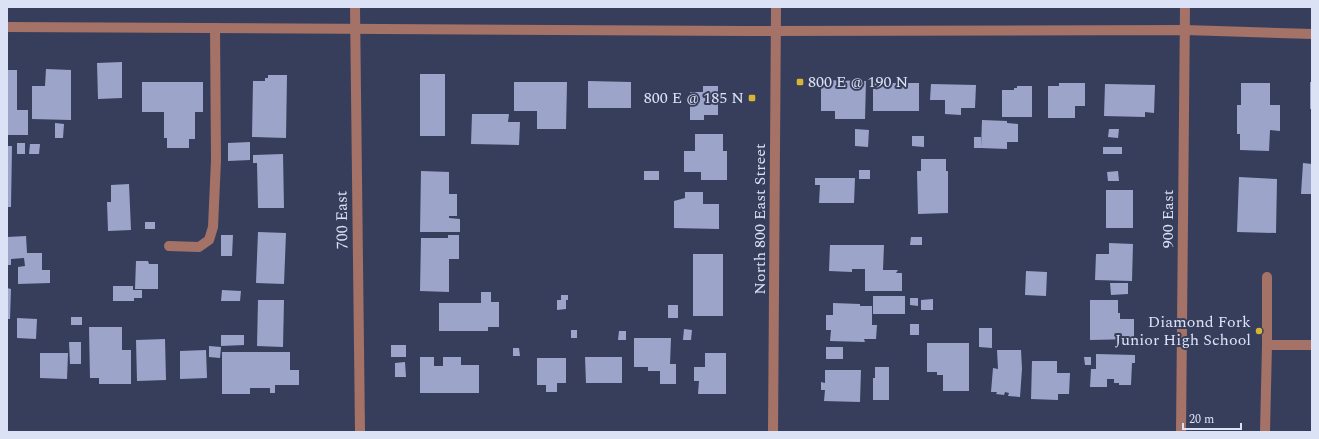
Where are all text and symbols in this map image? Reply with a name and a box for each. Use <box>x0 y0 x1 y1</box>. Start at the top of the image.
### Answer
place label: 800 E @ 190 N <box>808 70 908 94</box>
marker: 800 E @ 190 N <box>795 77 805 87</box>
place label: 800 E @ 185 N <box>644 86 744 110</box>
marker: 800 E @ 185 N <box>747 93 757 103</box>
street label: North 800 East Street <box>748 143 772 295</box>
street label: 900 East <box>1156 189 1180 248</box>
street label: 700 East <box>329 190 355 250</box>
place label: Diamond Fork Junior High School <box>1115 310 1251 352</box>
marker: Diamond Fork Junior High School <box>1254 326 1264 336</box>
scale bar <box>1183 405 1241 431</box>
text: 20 m <box>1189 410 1214 429</box>

